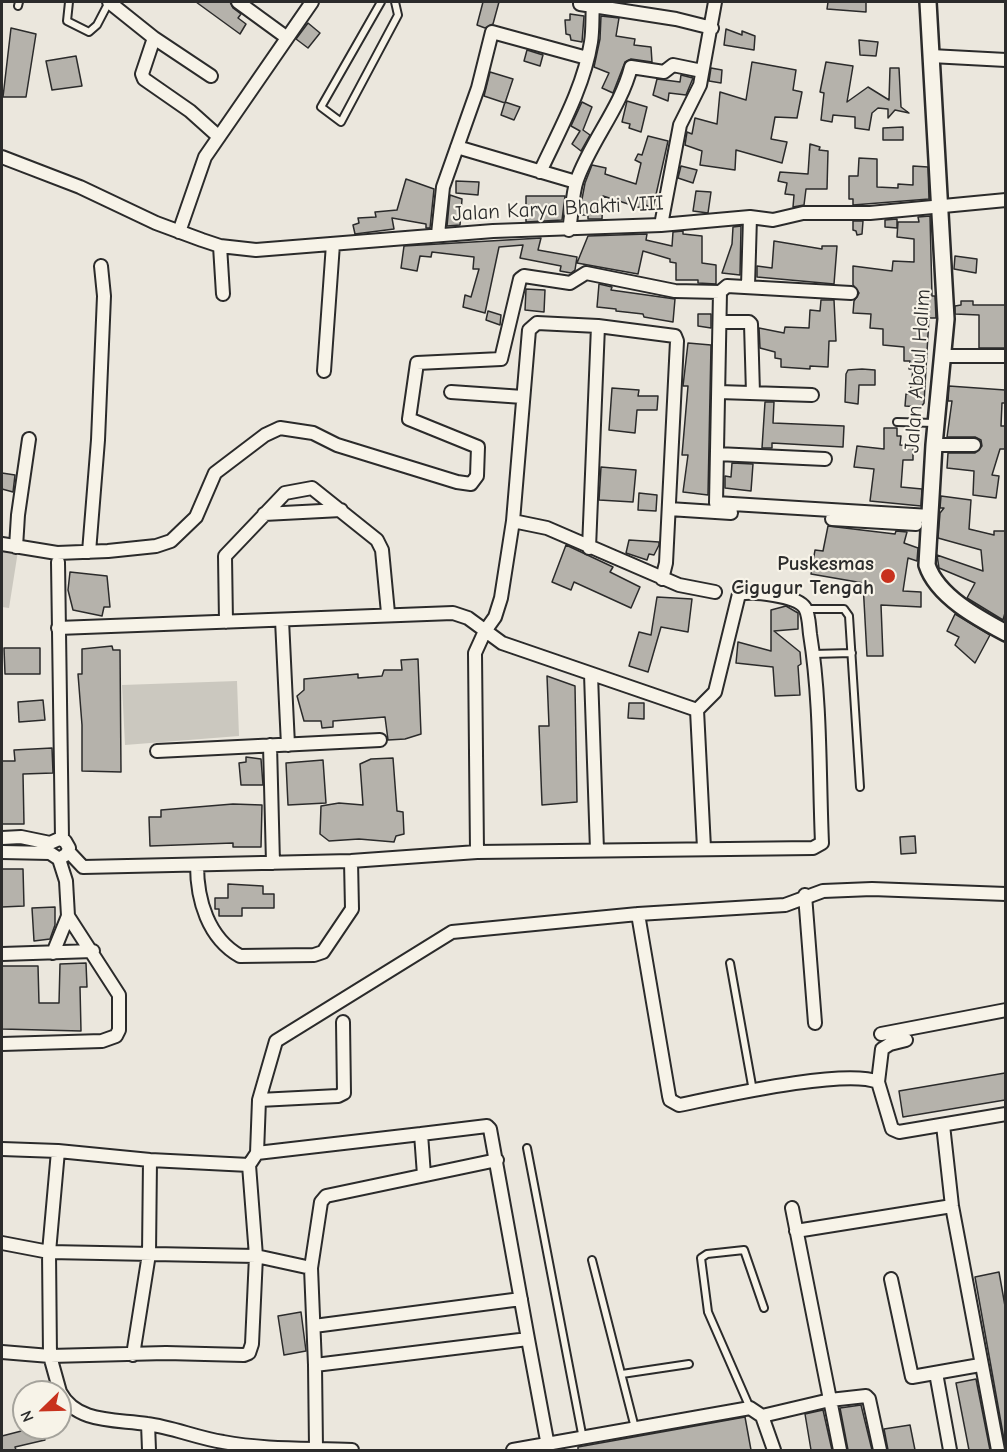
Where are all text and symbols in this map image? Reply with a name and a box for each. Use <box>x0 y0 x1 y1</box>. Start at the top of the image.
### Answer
street label: Jalan Karya Bhakti VIII <box>452 191 664 227</box>
street label: Jalan Abdul Halim <box>900 288 936 454</box>
place label: Puskesmas Cigugur Tengah <box>731 551 874 601</box>
marker: Puskesmas Cigugur Tengah <box>879 567 897 585</box>
north arrow <box>12 1380 72 1440</box>
text: N <box>17 1408 38 1425</box>

